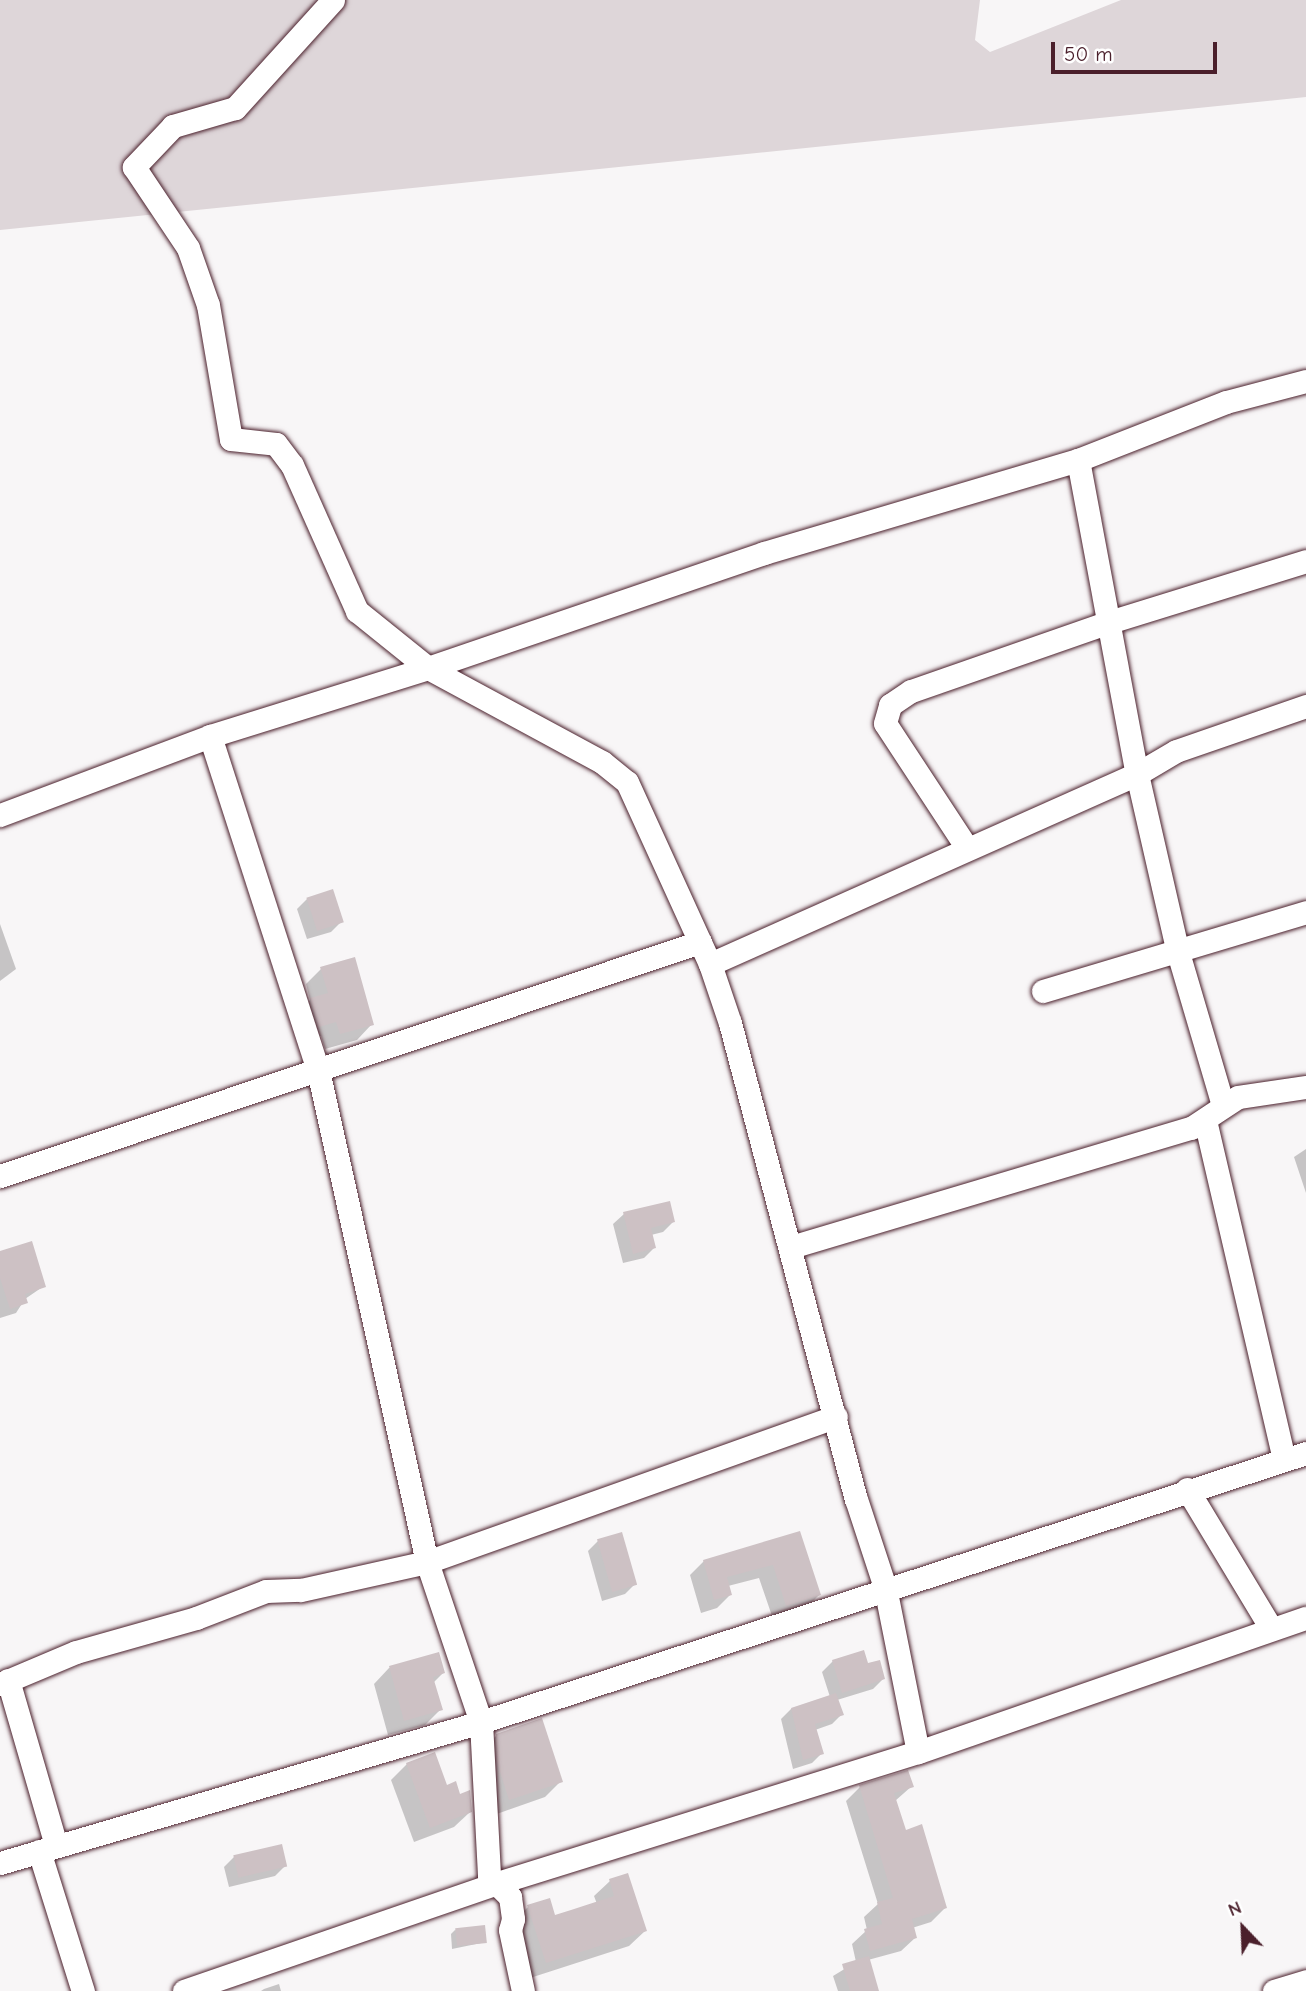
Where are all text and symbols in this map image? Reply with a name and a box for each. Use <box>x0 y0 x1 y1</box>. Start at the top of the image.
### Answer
scale bar <box>1054 28 1220 72</box>
text: 50 m <box>1064 42 1113 66</box>
north arrow <box>1208 1893 1278 1963</box>
text: N <box>1225 1896 1245 1921</box>

